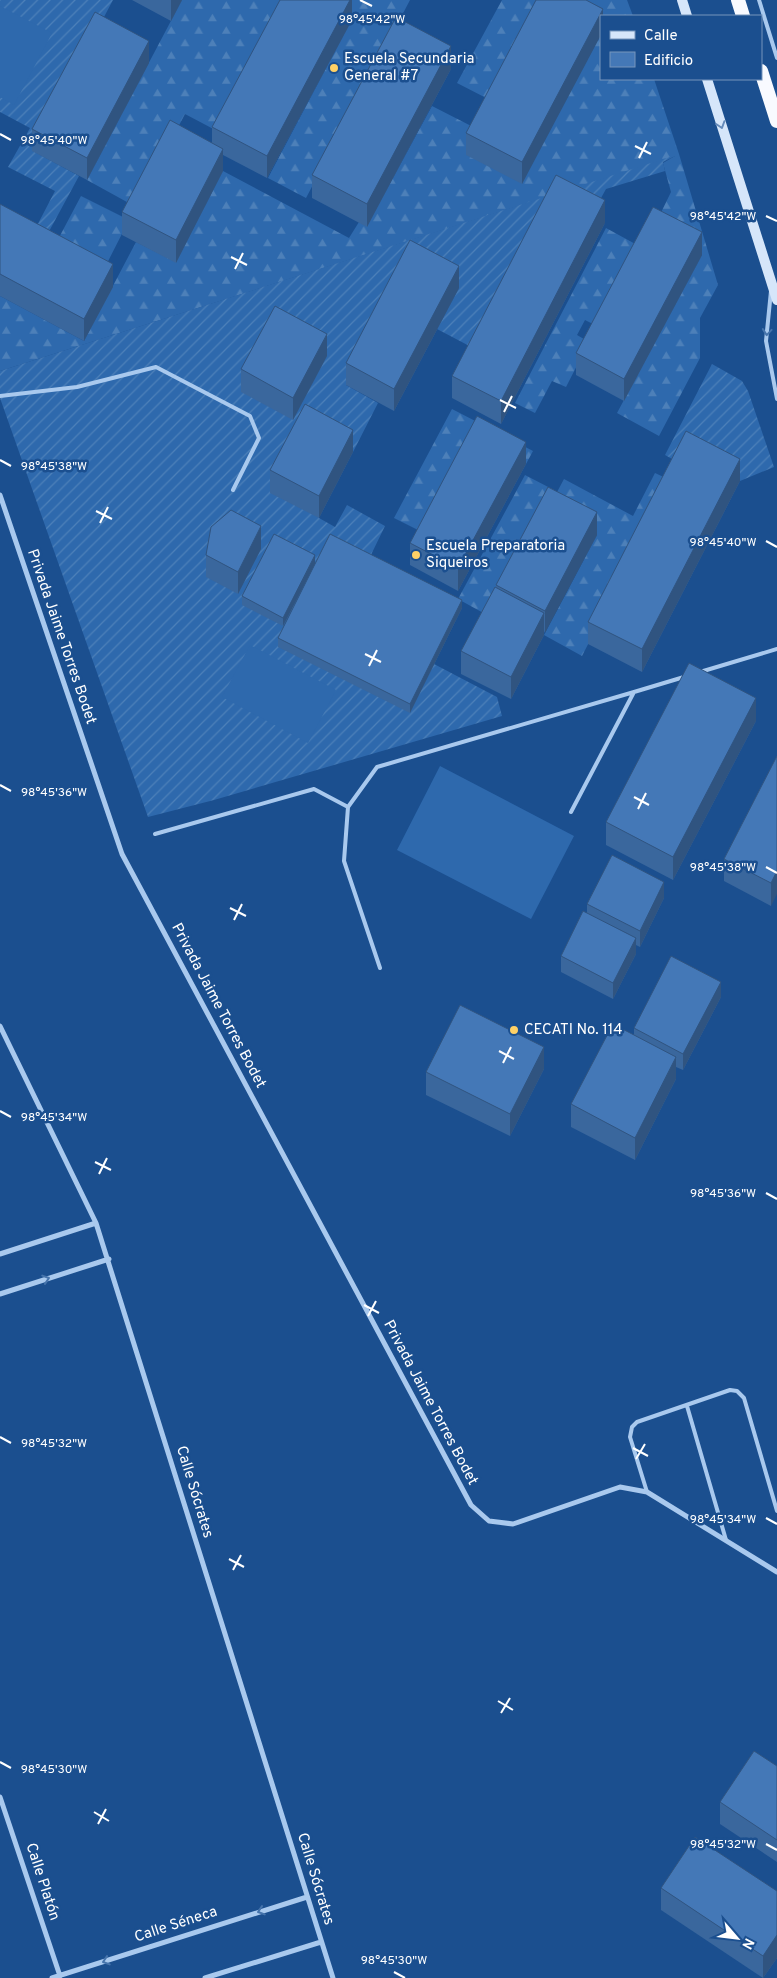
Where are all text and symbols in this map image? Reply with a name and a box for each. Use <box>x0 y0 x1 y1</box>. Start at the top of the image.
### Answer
text: 98°45'42"W <box>339 12 405 28</box>
legend <box>600 15 762 80</box>
text: Calle <box>644 27 678 46</box>
place label: Escuela Secundaria General #7 <box>344 50 474 86</box>
text: Edificio <box>644 52 693 71</box>
marker: Escuela Secundaria General #7 <box>328 62 340 74</box>
one-way arrow <box>716 121 726 129</box>
text: 98°45'40"W <box>21 133 87 149</box>
text: 98°45'42"W <box>690 209 756 225</box>
one-way arrow <box>762 328 773 336</box>
text: 98°45'38"W <box>21 459 87 475</box>
text: 98°45'40"W <box>690 535 756 551</box>
place label: Escuela Preparatoria Siqueiros <box>426 537 565 573</box>
street label: Privada Jaime Torres Bodet <box>22 547 100 727</box>
marker: Escuela Preparatoria Siqueiros <box>410 549 422 561</box>
text: 98°45'36"W <box>21 785 87 801</box>
text: 98°45'38"W <box>690 860 756 876</box>
street label: Privada Jaime Torres Bodet <box>166 920 270 1092</box>
place label: CECATI No. 114 <box>524 1021 622 1040</box>
marker: CECATI No. 114 <box>508 1024 520 1036</box>
text: 98°45'34"W <box>21 1110 87 1126</box>
text: 98°45'36"W <box>690 1186 756 1202</box>
one-way arrow <box>42 1275 50 1285</box>
street label: Privada Jaime Torres Bodet <box>378 1317 482 1489</box>
text: 98°45'32"W <box>21 1436 87 1452</box>
street label: Calle Sócrates <box>171 1444 217 1540</box>
text: 98°45'34"W <box>690 1512 756 1528</box>
text: 98°45'30"W <box>21 1762 87 1778</box>
street label: Calle Sócrates <box>292 1831 338 1927</box>
text: 98°45'32"W <box>690 1837 756 1853</box>
street label: Calle Platón <box>21 1841 63 1923</box>
street label: Calle Séneca <box>132 1903 220 1947</box>
one-way arrow <box>257 1906 265 1916</box>
north arrow <box>712 1913 762 1963</box>
text: N <box>737 1935 757 1952</box>
text: 98°45'30"W <box>361 1953 427 1969</box>
one-way arrow <box>102 1955 111 1965</box>

